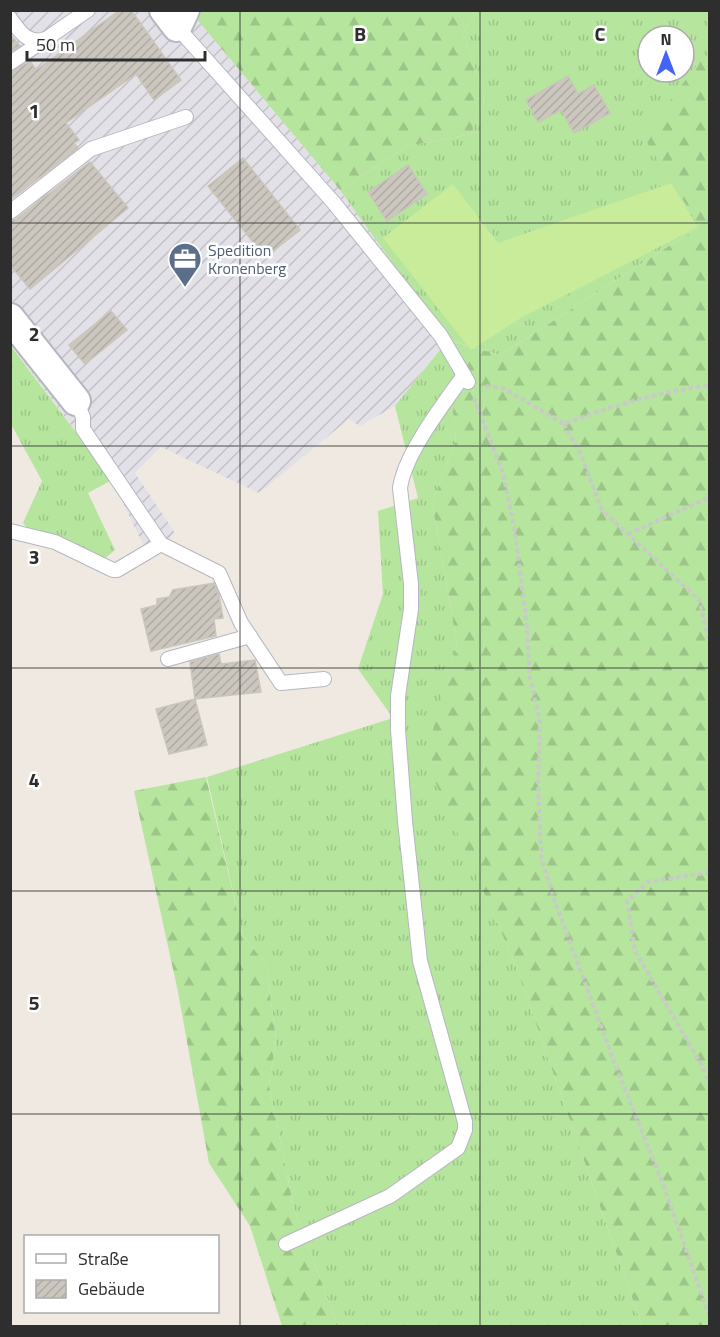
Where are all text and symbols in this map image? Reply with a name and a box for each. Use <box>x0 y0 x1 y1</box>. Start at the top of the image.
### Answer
text: B <box>354 18 366 49</box>
text: C <box>595 18 606 49</box>
scale bar <box>27 24 206 62</box>
north arrow <box>636 24 696 84</box>
text: N <box>660 27 672 51</box>
text: 50 m <box>36 31 75 58</box>
text: 1 <box>28 95 40 126</box>
place label: Spedition Kronenberg <box>208 238 286 280</box>
office icon: Spedition Kronenberg <box>167 241 203 288</box>
text: 2 <box>28 318 40 349</box>
text: 3 <box>28 541 40 572</box>
text: 4 <box>28 764 40 795</box>
text: 5 <box>28 987 40 1018</box>
legend <box>24 1235 219 1313</box>
text: Straße <box>78 1245 129 1272</box>
text: Gebäude <box>78 1275 145 1302</box>

